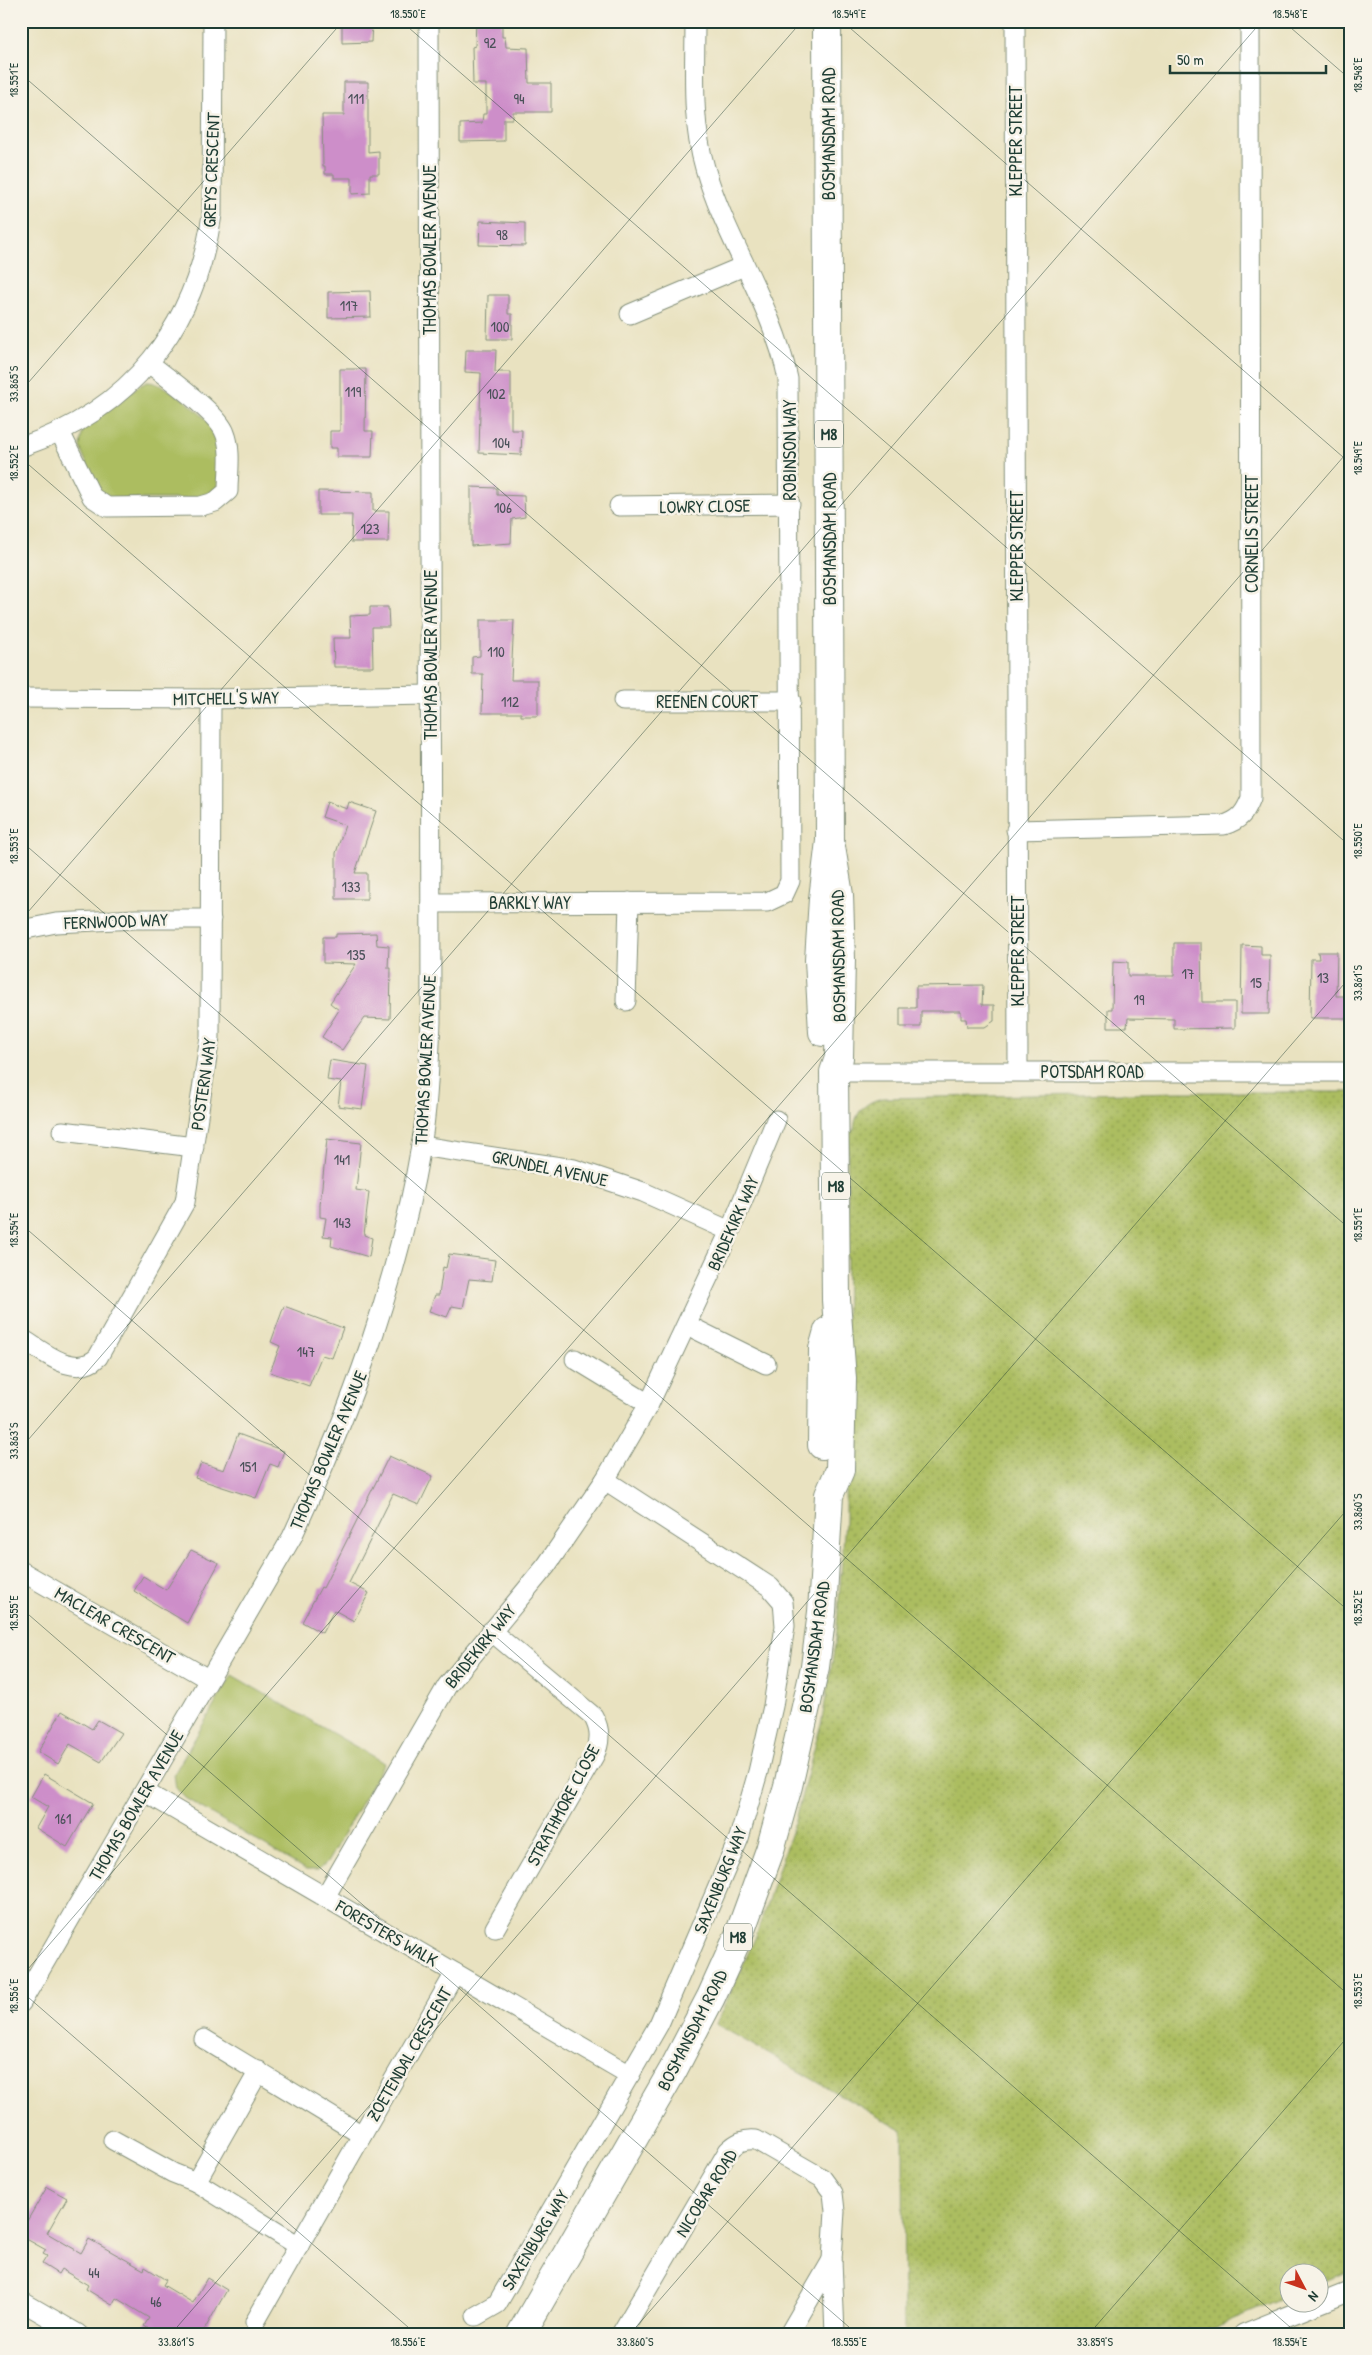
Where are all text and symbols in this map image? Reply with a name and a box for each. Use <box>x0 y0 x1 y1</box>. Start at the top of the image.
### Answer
text: 18.550°E <box>390 5 427 22</box>
text: 18.549°E <box>832 5 867 22</box>
text: 18.548°E <box>1273 5 1308 22</box>
house number: 92 <box>484 32 496 53</box>
scale bar <box>1170 42 1326 74</box>
text: 50 m <box>1177 49 1204 70</box>
text: 18.548°E <box>1349 57 1366 92</box>
text: 18.551°E <box>5 62 22 97</box>
street label: BOSMANSDAM ROAD <box>816 67 841 200</box>
street label: KLEPPER STREET <box>1003 85 1028 196</box>
house number: 111 <box>348 88 364 109</box>
house number: 94 <box>513 88 525 109</box>
street label: GREYS CRESCENT <box>196 111 226 228</box>
street label: THOMAS BOWLER AVENUE <box>417 165 442 335</box>
house number: 98 <box>496 224 508 245</box>
house number: 117 <box>340 295 358 316</box>
house number: 100 <box>491 316 510 337</box>
text: 33.865°S <box>5 365 22 402</box>
house number: 119 <box>345 381 362 402</box>
house number: 102 <box>486 383 506 404</box>
street label: ROBINSON WAY <box>777 399 802 500</box>
road number: M8 <box>815 420 843 448</box>
house number: 104 <box>492 432 510 453</box>
text: 18.549°E <box>1349 440 1366 475</box>
text: 18.552°E <box>5 444 22 481</box>
street label: BOSMANSDAM ROAD <box>817 472 842 605</box>
street label: CORNELIS STREET <box>1239 474 1264 593</box>
street label: KLEPPER STREET <box>1004 490 1029 601</box>
street label: LOWRY CLOSE <box>659 493 751 519</box>
house number: 106 <box>494 497 512 518</box>
house number: 123 <box>360 518 380 539</box>
street label: THOMAS BOWLER AVENUE <box>418 570 443 740</box>
house number: 110 <box>487 641 505 662</box>
street label: MITCHELL'S WAY <box>173 685 279 711</box>
street label: REENEN COURT <box>656 689 758 714</box>
house number: 112 <box>501 691 519 712</box>
text: 18.550°E <box>1349 822 1366 859</box>
text: 18.553°E <box>5 827 22 864</box>
house number: 133 <box>342 876 361 897</box>
street label: BOSMANSDAM ROAD <box>824 889 852 1022</box>
street label: BARKLY WAY <box>489 890 571 915</box>
street label: KLEPPER STREET <box>1005 895 1030 1006</box>
street label: FERNWOOD WAY <box>63 907 168 935</box>
house number: 135 <box>347 944 366 965</box>
house number: 17 <box>1182 963 1194 984</box>
text: 33.861°S <box>1349 965 1366 1001</box>
house number: 13 <box>1317 967 1329 988</box>
house number: 15 <box>1250 972 1263 993</box>
street label: THOMAS BOWLER AVENUE <box>408 974 442 1146</box>
house number: 19 <box>1134 989 1145 1010</box>
street label: POSTERN WAY <box>184 1036 222 1132</box>
street label: POTSDAM ROAD <box>1040 1059 1144 1084</box>
street label: GRUNDEL AVENUE <box>490 1144 610 1192</box>
house number: 141 <box>334 1149 350 1170</box>
street label: BRIDEKIRK WAY <box>701 1172 765 1274</box>
road number: M8 <box>822 1172 850 1200</box>
text: 18.551°E <box>1349 1207 1366 1242</box>
text: 18.554°E <box>5 1212 22 1247</box>
house number: 143 <box>333 1212 351 1233</box>
house number: 147 <box>297 1341 315 1362</box>
street label: THOMAS BOWLER AVENUE <box>283 1367 373 1533</box>
text: 33.863°S <box>5 1422 22 1459</box>
house number: 151 <box>239 1456 257 1477</box>
text: 33.860°S <box>1349 1493 1366 1530</box>
street label: BOSMANSDAM ROAD <box>792 1579 836 1714</box>
street label: MACLEAR CRESCENT <box>50 1580 180 1670</box>
text: 18.552°E <box>1349 1589 1366 1626</box>
text: 18.555°E <box>5 1595 22 1631</box>
street label: BRIDEKIRK WAY <box>438 1599 522 1693</box>
street label: THOMAS BOWLER AVENUE <box>83 1725 189 1885</box>
street label: STRATHMORE CLOSE <box>520 1740 606 1870</box>
house number: 161 <box>55 1808 71 1829</box>
street label: SAXENBURG WAY <box>687 1823 753 1937</box>
street label: FORESTERS WALK <box>330 1893 443 1973</box>
road number: M8 <box>724 1924 752 1950</box>
street label: BOSMANSDAM ROAD <box>651 1965 733 2095</box>
text: 18.553°E <box>1349 1972 1366 2009</box>
text: 18.556°E <box>5 1978 22 2014</box>
street label: ZOETENDAL CRESCENT <box>360 1982 458 2126</box>
street label: NICOBAR ROAD <box>669 2144 743 2242</box>
street label: SAXENBURG WAY <box>495 2185 575 2295</box>
house number: 44 <box>88 2262 100 2283</box>
north arrow <box>1280 2262 1330 2312</box>
text: N <box>1304 2288 1324 2306</box>
house number: 46 <box>150 2291 162 2312</box>
text: 33.861°S <box>158 2333 194 2350</box>
text: 18.556°E <box>390 2333 426 2350</box>
text: 33.860°S <box>617 2333 654 2350</box>
text: 18.555°E <box>831 2333 867 2350</box>
text: 33.859°S <box>1077 2333 1114 2350</box>
text: 18.554°E <box>1273 2333 1308 2350</box>

